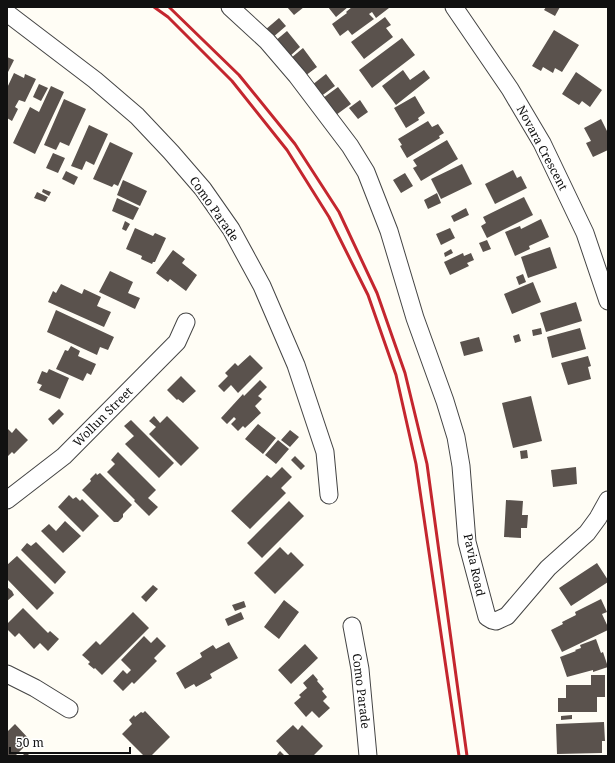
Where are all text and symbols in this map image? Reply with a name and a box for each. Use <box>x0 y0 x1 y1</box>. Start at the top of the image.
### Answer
street label: Novara Crescent <box>513 102 572 193</box>
street label: Como Parade <box>186 173 243 245</box>
street label: Wollun Street <box>69 383 136 450</box>
street label: Pavia Road <box>460 532 490 598</box>
street label: Como Parade <box>348 652 375 730</box>
scale bar <box>10 729 130 755</box>
text: 50 m <box>16 734 44 751</box>

